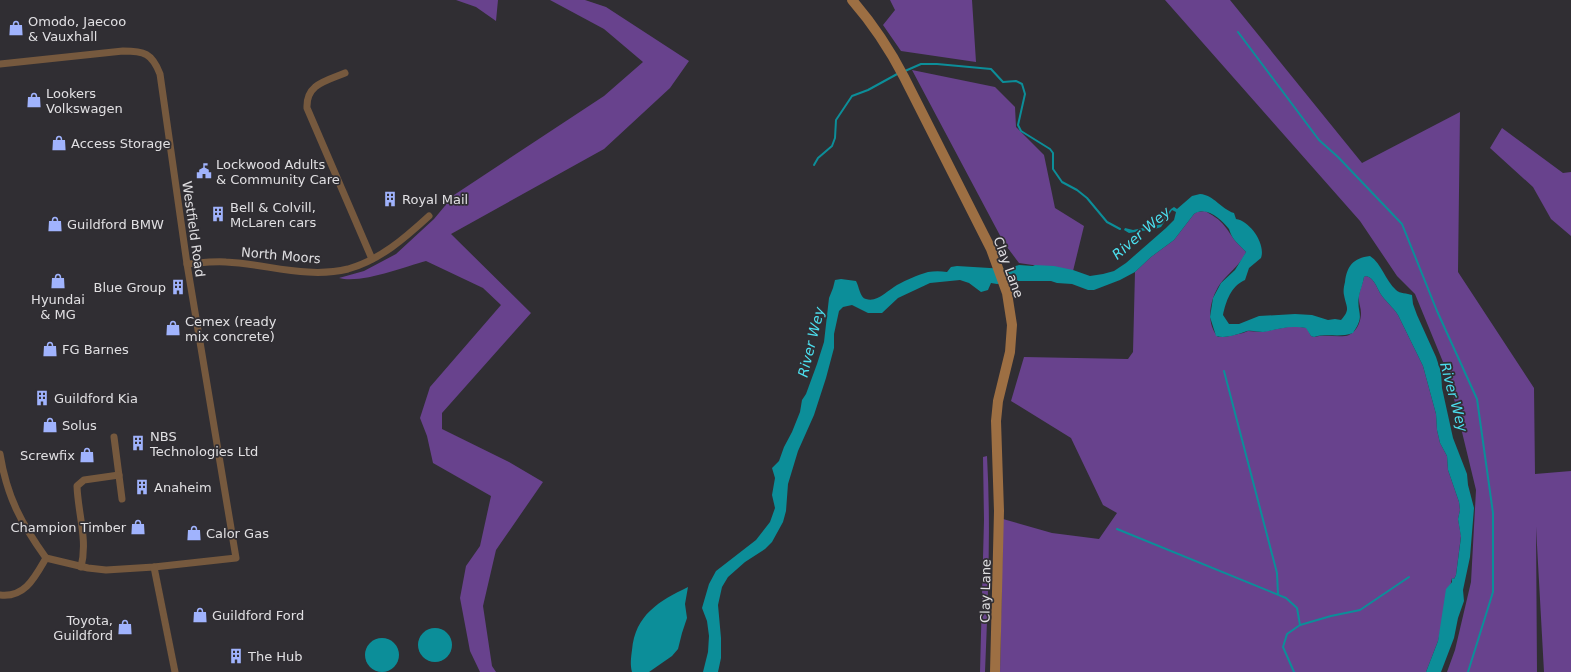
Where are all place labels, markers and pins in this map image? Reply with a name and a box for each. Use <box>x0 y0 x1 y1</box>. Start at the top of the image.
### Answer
place label: Omodo, Jaecoo & Vauxhall <box>28 14 126 44</box>
shop icon: Omodo, Jaecoo & Vauxhall <box>7 19 25 37</box>
place label: Lookers Volkswagen <box>46 86 123 116</box>
shop icon: Lookers Volkswagen <box>25 91 43 109</box>
shop icon: Access Storage <box>50 134 68 152</box>
place label: Access Storage <box>71 136 171 151</box>
place label: Lockwood Adults & Community Care <box>216 157 340 187</box>
public building icon: Lockwood Adults & Community Care <box>195 162 213 180</box>
building icon: Royal Mail <box>381 190 399 208</box>
place label: Royal Mail <box>402 192 468 207</box>
place label: Bell & Colvill, McLaren cars <box>230 200 316 230</box>
building icon: Bell & Colvill, McLaren cars <box>209 205 227 223</box>
shop icon: Guildford BMW <box>46 215 64 233</box>
place label: Guildford BMW <box>67 217 164 232</box>
shop icon: Hyundai & MG <box>49 272 67 290</box>
building icon: Blue Group <box>169 278 187 296</box>
place label: Blue Group <box>94 280 166 295</box>
place label: Hyundai & MG <box>31 292 85 322</box>
place label: Cemex (ready mix concrete) <box>185 314 277 344</box>
shop icon: Cemex (ready mix concrete) <box>164 319 182 337</box>
shop icon: FG Barnes <box>41 340 59 358</box>
place label: FG Barnes <box>62 342 129 357</box>
building icon: Guildford Kia <box>33 389 51 407</box>
place label: Guildford Kia <box>54 391 138 406</box>
shop icon: Solus <box>41 416 59 434</box>
place label: Solus <box>62 418 97 433</box>
place label: NBS Technologies Ltd <box>149 429 258 459</box>
building icon: NBS Technologies Ltd <box>129 434 147 452</box>
shop icon: Screwfix <box>78 446 96 464</box>
place label: Screwfix <box>20 448 75 463</box>
building icon: Anaheim <box>133 478 151 496</box>
place label: Anaheim <box>154 480 212 495</box>
shop icon: Champion Timber <box>129 518 147 536</box>
place label: Champion Timber <box>10 520 127 535</box>
shop icon: Calor Gas <box>185 524 203 542</box>
place label: Calor Gas <box>206 526 269 541</box>
shop icon: Guildford Ford <box>191 606 209 624</box>
place label: Guildford Ford <box>212 608 304 623</box>
place label: Toyota, Guildford <box>53 613 113 643</box>
shop icon: Toyota, Guildford <box>116 618 134 636</box>
building icon: The Hub <box>227 647 245 665</box>
place label: The Hub <box>247 649 303 664</box>

